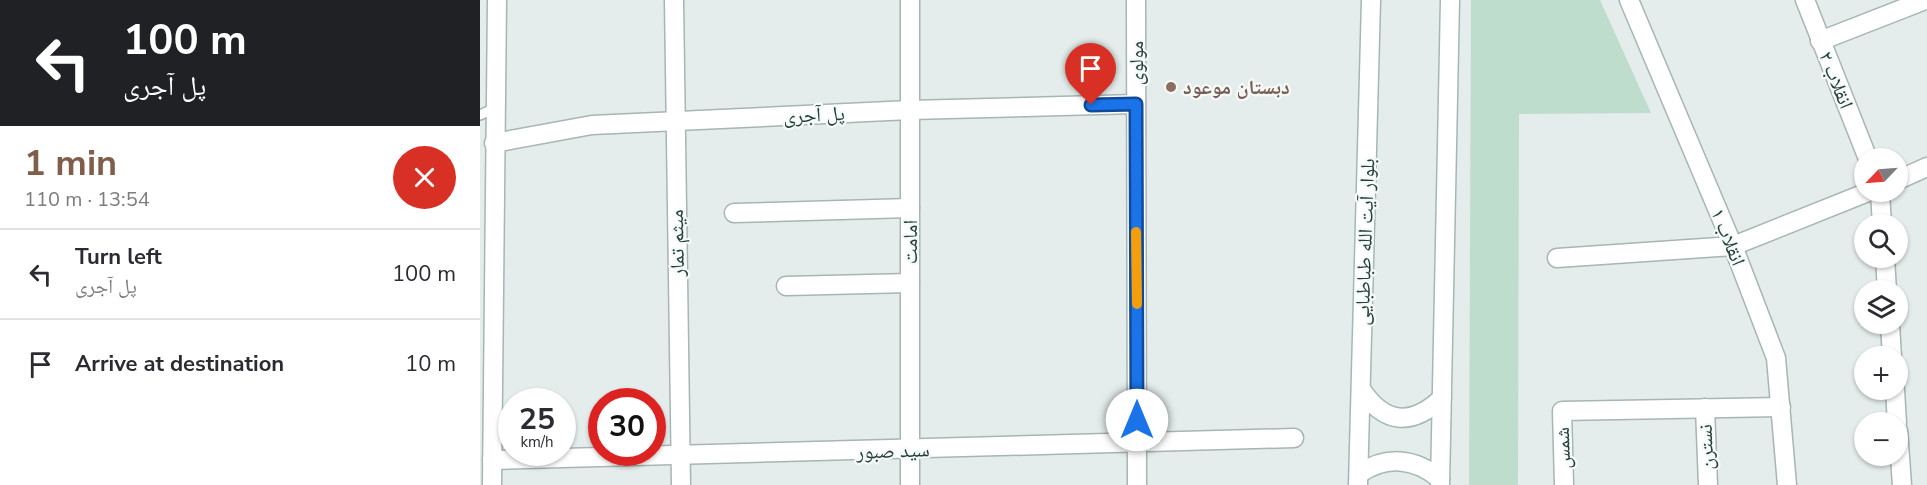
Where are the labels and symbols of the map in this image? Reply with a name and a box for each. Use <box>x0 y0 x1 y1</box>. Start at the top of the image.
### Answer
street label: مولوی <box>1123 41 1150 85</box>
pin <box>1065 43 1116 105</box>
street label: انقلاب ۲ <box>1812 47 1860 113</box>
place label: دبستان موعود <box>1183 74 1290 101</box>
marker: دبستان موعود <box>1164 80 1178 94</box>
street label: پل آجری <box>782 100 846 130</box>
north arrow <box>1854 148 1908 202</box>
street label: بلوار آیت الله طباطبایی <box>1349 158 1381 326</box>
street label: انقلاب ۱ <box>1704 204 1752 270</box>
street label: میثم تمار <box>663 209 691 278</box>
street label: امامت <box>897 220 924 264</box>
speed limit sign: 30 <box>588 388 666 466</box>
position arrow <box>1105 388 1169 452</box>
street label: نسترن <box>1692 424 1720 470</box>
street label: شمس <box>1549 427 1577 469</box>
street label: سید صبور <box>855 436 930 466</box>

